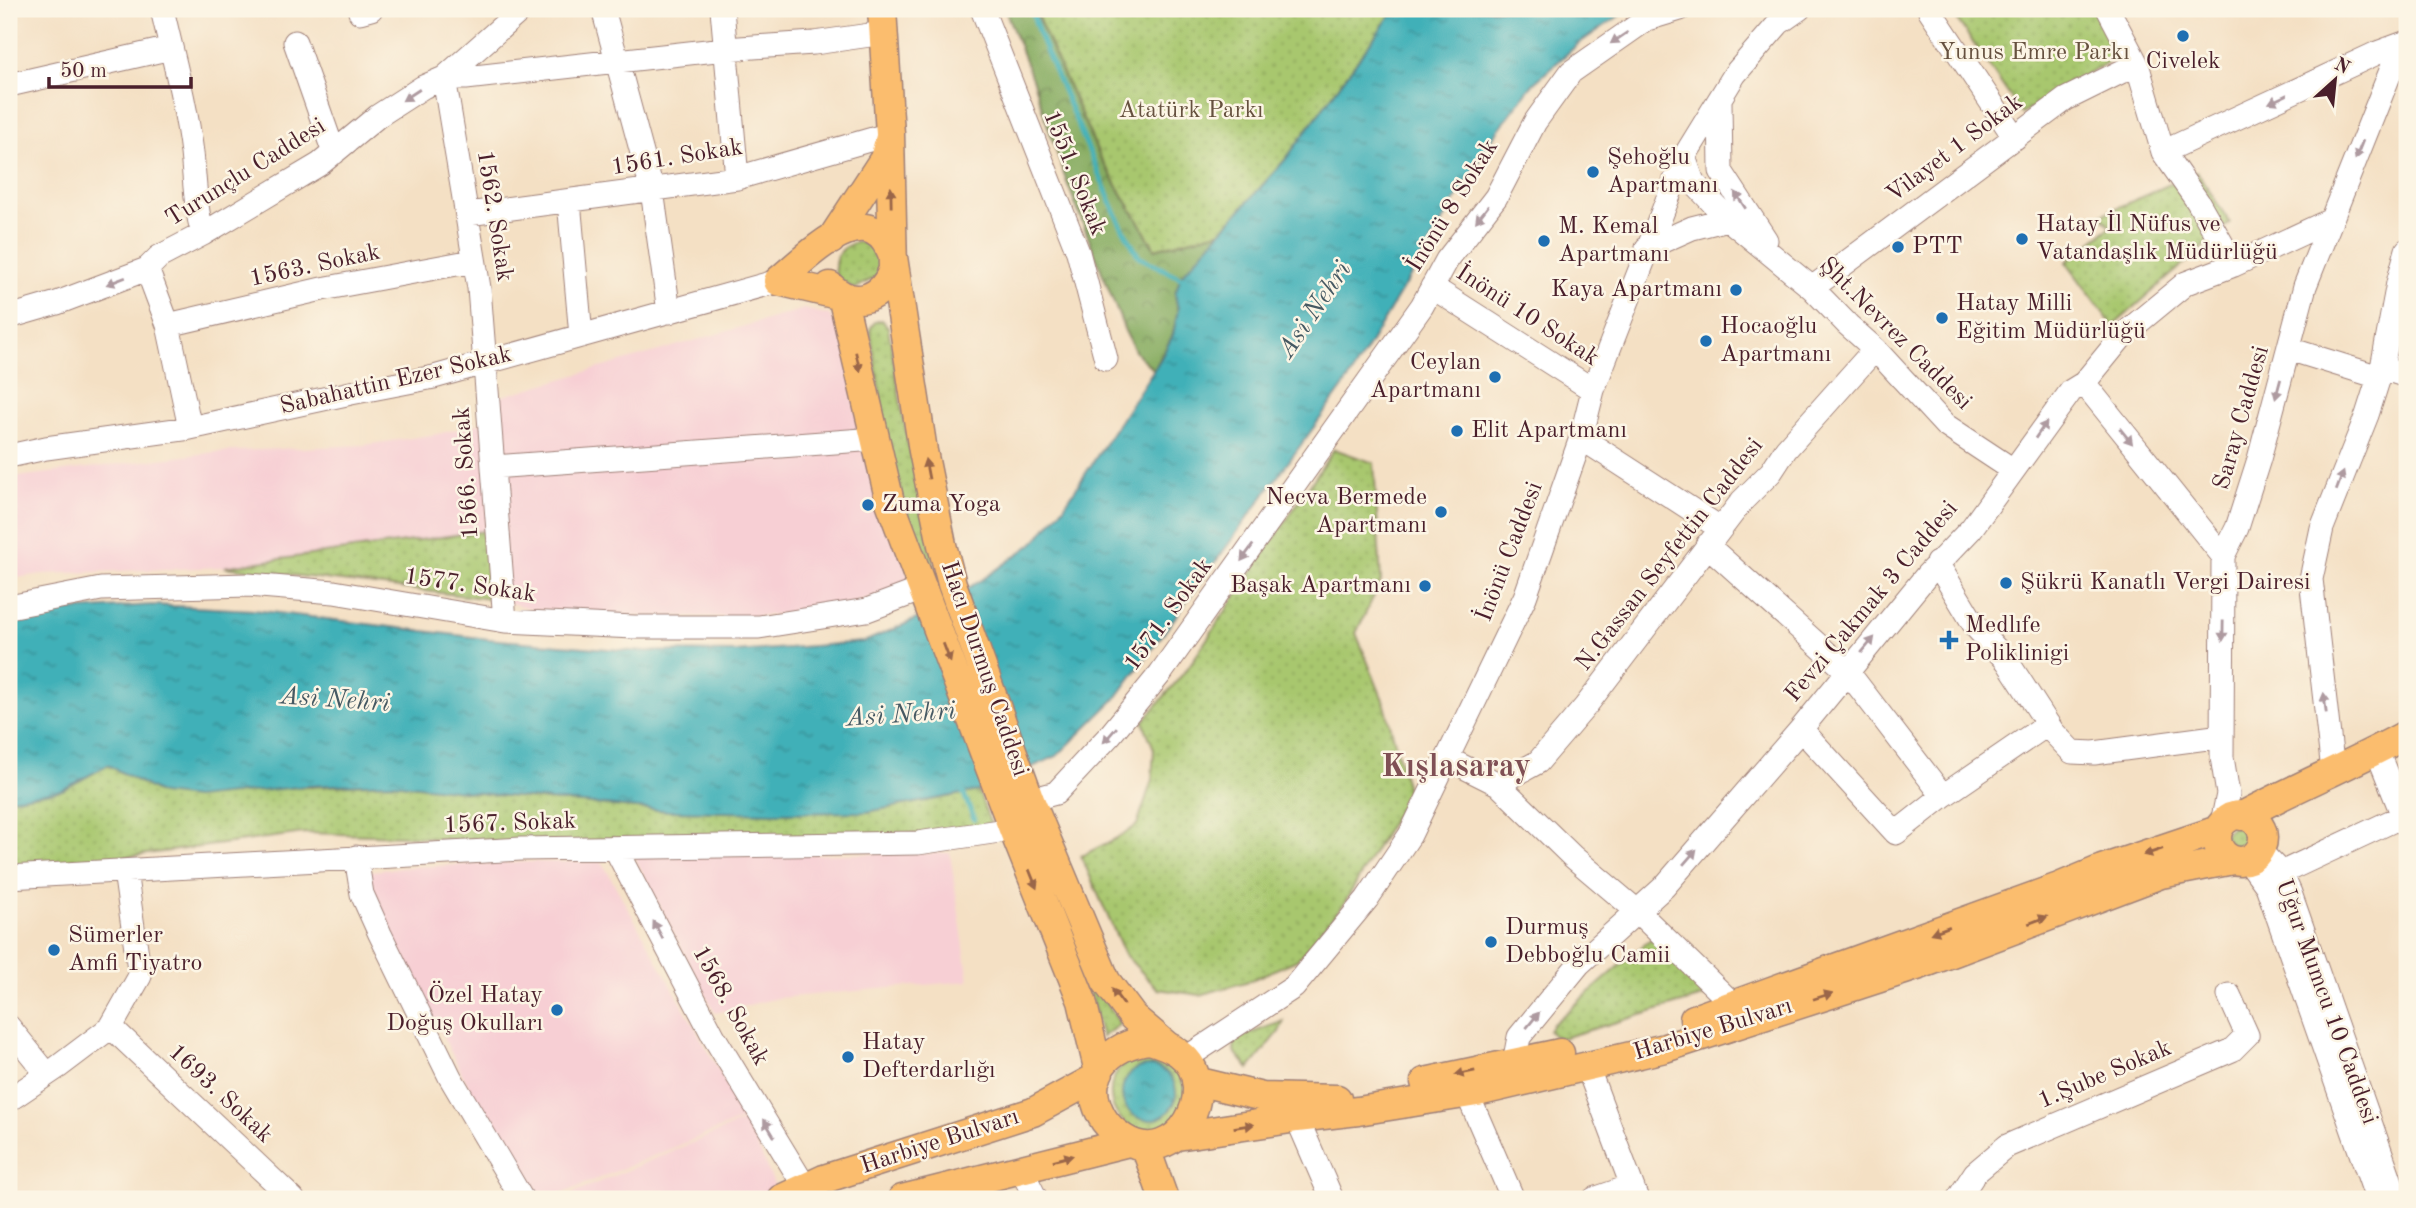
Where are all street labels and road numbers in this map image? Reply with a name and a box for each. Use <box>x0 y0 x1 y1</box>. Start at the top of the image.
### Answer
street label: Vilayet 1 Sokak <box>1882 90 2028 208</box>
street label: 1551. Sokak <box>1038 107 1110 239</box>
street label: Turunçlu Caddesi <box>162 114 330 232</box>
street label: İnönü 8 Sokak <box>1400 134 1503 276</box>
street label: 1561. Sokak <box>610 136 744 180</box>
street label: 1562. Sokak <box>472 149 516 283</box>
street label: 1563. Sokak <box>248 240 382 292</box>
street label: Şht.Nevrez Caddesi <box>1814 253 1976 415</box>
street label: İnönü 10 Sokak <box>1451 258 1604 371</box>
street label: Sabahattin Ezer Sokak <box>278 343 514 419</box>
street label: Saray Caddesi <box>2210 343 2274 493</box>
street label: 1566. Sokak <box>450 406 484 540</box>
street label: N.Gassan Seyfettin Caddesi <box>1572 434 1768 676</box>
street label: İnönü Caddesi <box>1470 478 1548 625</box>
street label: Fevzi Çakmak 3 Caddesi <box>1781 497 1963 707</box>
street label: 1571. Sokak <box>1120 554 1218 676</box>
street label: Hacı Durmuş Caddesi <box>936 558 1032 780</box>
street label: 1577. Sokak <box>403 565 537 607</box>
street label: 1567. Sokak <box>443 810 577 838</box>
street label: Uğur Mumcu 10 Caddesi <box>2271 876 2381 1128</box>
street label: 1568. Sokak <box>687 942 773 1070</box>
street label: Harbiye Bulvarı <box>1631 994 1795 1066</box>
street label: 1.Şube Sokak <box>2035 1036 2175 1114</box>
street label: 1693. Sokak <box>163 1040 277 1148</box>
street label: Harbiye Bulvarı <box>858 1105 1022 1179</box>

